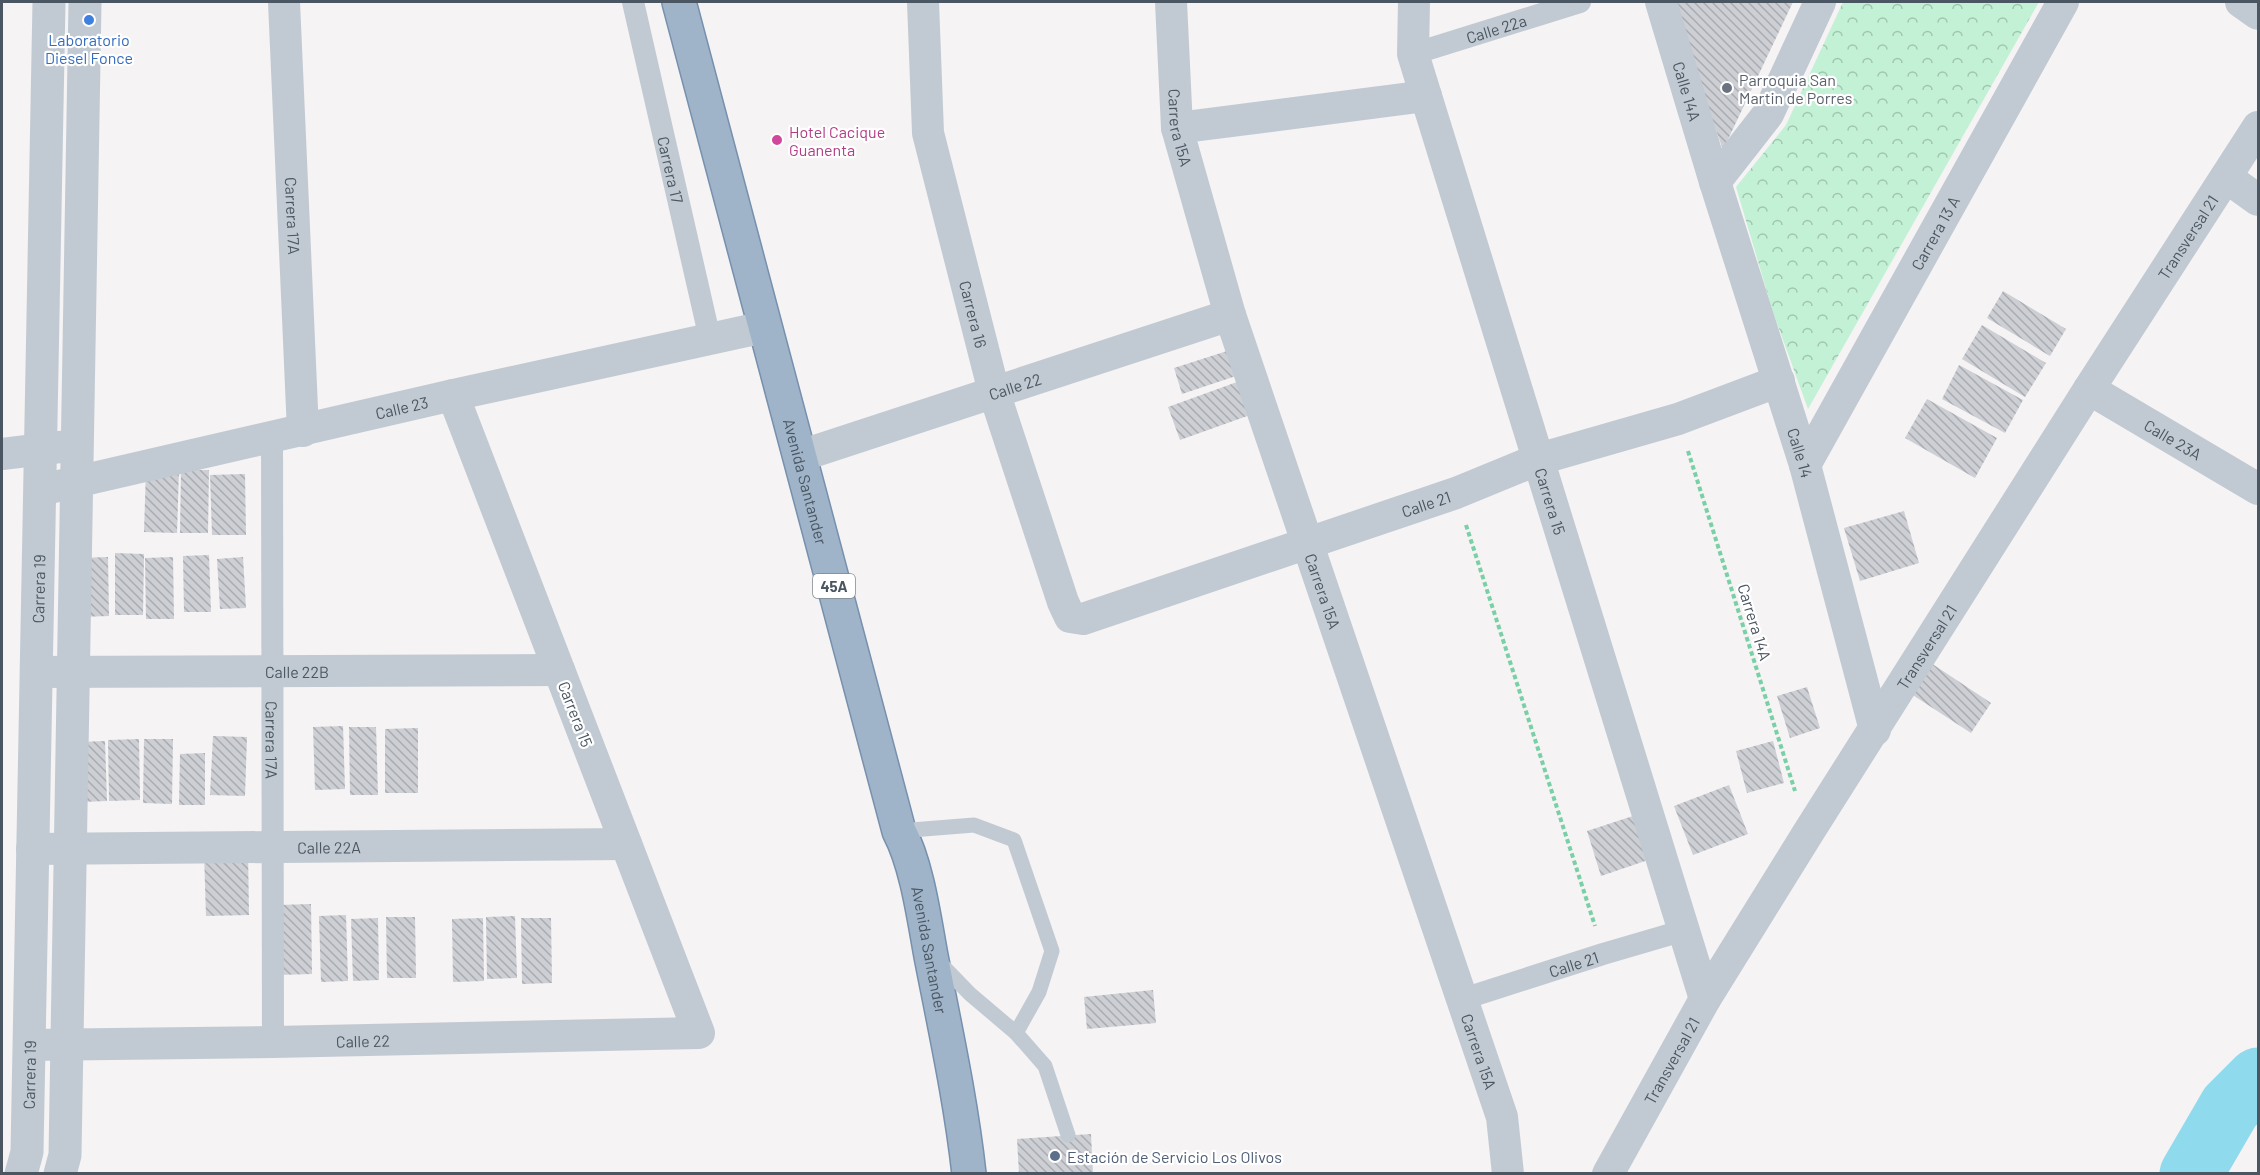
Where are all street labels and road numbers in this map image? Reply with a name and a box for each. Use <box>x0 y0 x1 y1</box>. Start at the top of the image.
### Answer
street label: Calle 22a <box>1464 10 1529 46</box>
street label: Calle 14A <box>1670 59 1706 123</box>
street label: Carrera 15A <box>1166 88 1197 169</box>
street label: Carrera 17 <box>654 134 688 205</box>
street label: Carrera 17A <box>282 176 305 255</box>
street label: Transversal 21 <box>2153 191 2221 282</box>
street label: Carrera 13 A <box>1906 192 1963 273</box>
street label: Carrera 16 <box>956 278 992 350</box>
street label: Calle 22 <box>986 368 1043 403</box>
street label: Calle 23 <box>373 392 430 422</box>
street label: Calle 23A <box>2141 415 2206 463</box>
street label: Avenida Santander <box>780 416 832 547</box>
street label: Calle 14 <box>1784 425 1817 480</box>
street label: Carrera 15 <box>1532 465 1570 537</box>
street label: Calle 21 <box>1399 486 1453 520</box>
street label: Carrera 15A <box>1302 551 1345 632</box>
street label: Carrera 19 <box>28 554 48 624</box>
road number: 45A <box>813 574 855 598</box>
street label: Carrera 14A <box>1734 581 1776 663</box>
street label: Transversal 21 <box>1892 601 1960 692</box>
street label: Calle 22B <box>265 661 329 681</box>
street label: Carrera 15 <box>555 678 597 750</box>
street label: Carrera 17A <box>263 701 282 779</box>
street label: Calle 22A <box>297 837 361 856</box>
street label: Avenida Santander <box>909 884 952 1015</box>
street label: Calle 21 <box>1546 947 1601 980</box>
street label: Carrera 15A <box>1458 1011 1501 1092</box>
street label: Transversal 21 <box>1639 1014 1703 1107</box>
street label: Calle 22 <box>336 1030 390 1050</box>
street label: Carrera 19 <box>18 1040 39 1110</box>

